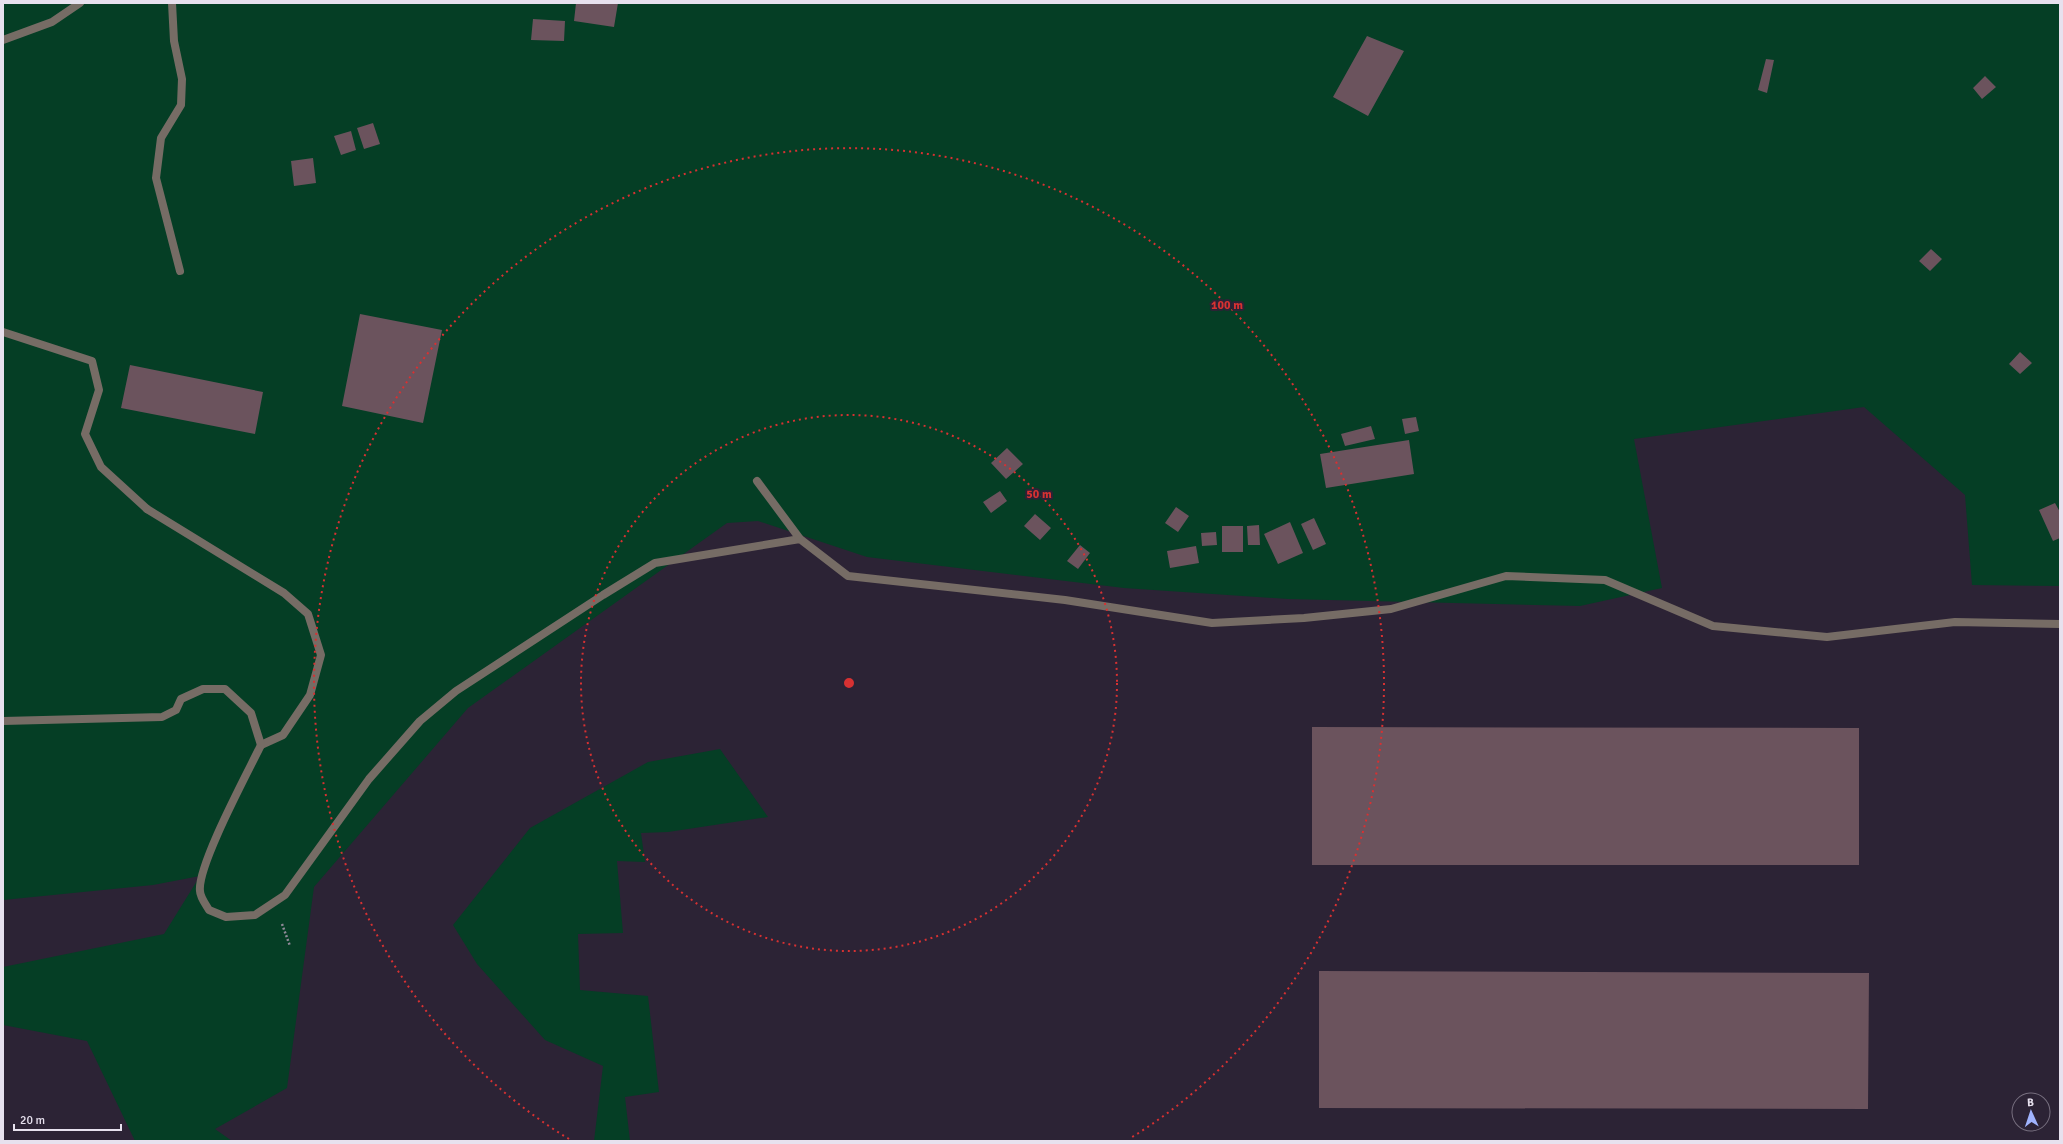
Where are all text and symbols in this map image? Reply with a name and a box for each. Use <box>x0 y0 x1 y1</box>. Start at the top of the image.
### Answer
text: 100 m <box>1211 298 1243 313</box>
text: 50 m <box>1026 487 1052 502</box>
centre of rings <box>842 676 856 690</box>
north arrow <box>2011 1092 2051 1132</box>
text: B <box>2027 1096 2034 1109</box>
scale bar <box>14 1106 121 1132</box>
text: 20 m <box>20 1113 45 1128</box>

